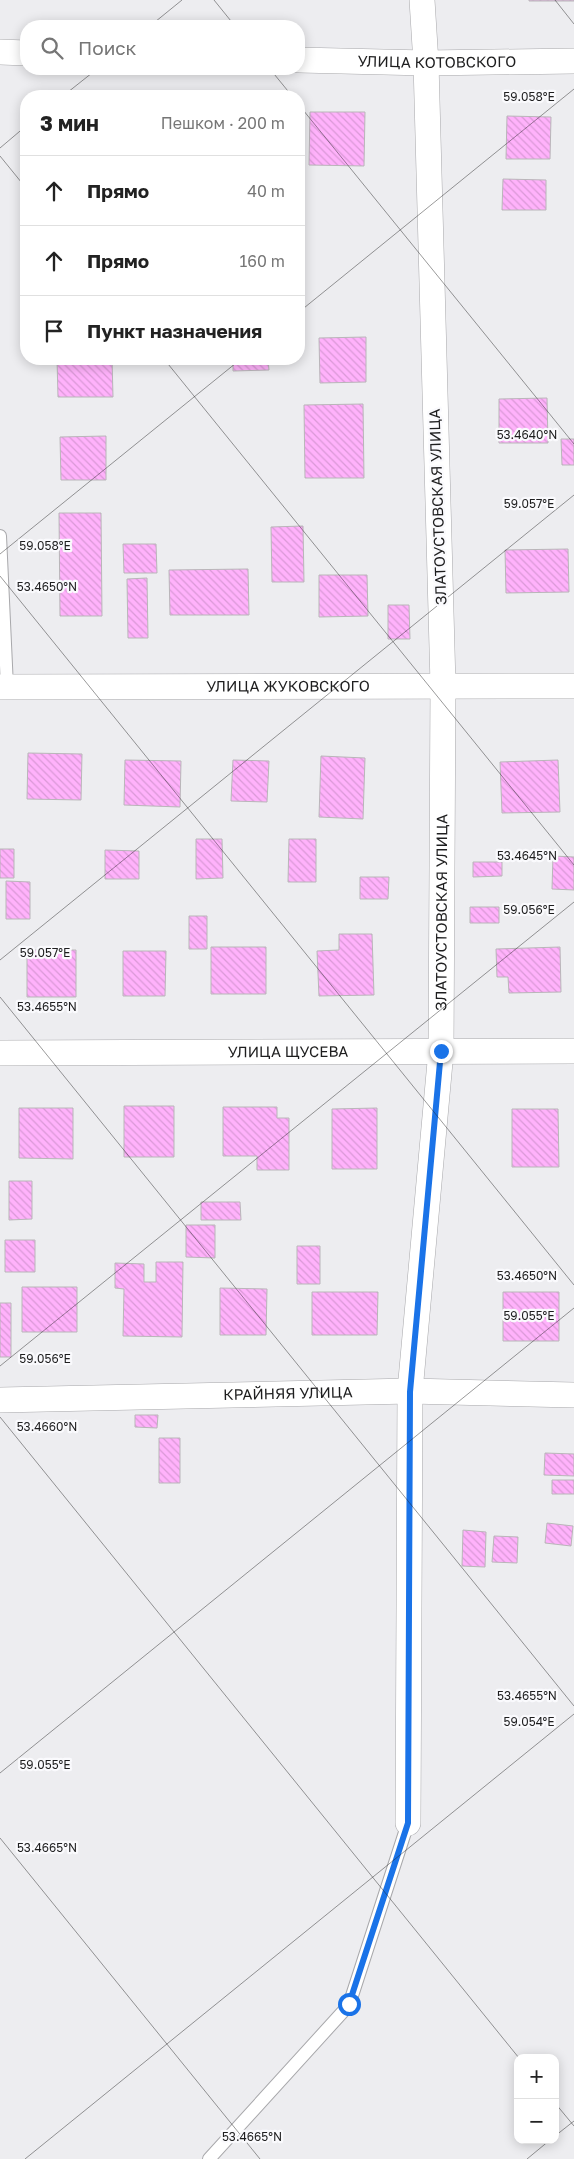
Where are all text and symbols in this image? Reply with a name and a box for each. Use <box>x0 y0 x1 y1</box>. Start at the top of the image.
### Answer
search box <box>20 20 305 75</box>
icon: search <box>38 34 66 62</box>
text: Поиск <box>78 36 137 59</box>
street label: УЛИЦА КОТОВСКОГО <box>357 51 516 71</box>
text: 59.058°E <box>503 89 555 104</box>
text: 3 мин <box>40 110 99 136</box>
text: Пешком · 200 m <box>161 113 285 133</box>
icon: ahead <box>40 177 68 205</box>
text: Прямо <box>87 179 149 202</box>
text: 40 m <box>247 181 285 201</box>
icon: ahead <box>40 247 68 275</box>
text: Прямо <box>87 249 149 272</box>
text: 160 m <box>239 251 285 271</box>
icon: arrive <box>40 317 68 345</box>
text: Пункт назначения <box>87 319 262 342</box>
street label: ЗЛАТОУСТОВСКАЯ УЛИЦА <box>425 408 449 606</box>
text: 53.4640°N <box>497 427 557 442</box>
text: 59.057°E <box>504 496 554 511</box>
text: 59.058°E <box>19 538 71 553</box>
text: 53.4650°N <box>17 579 77 594</box>
street label: УЛИЦА ЖУКОВСКОГО <box>206 676 370 695</box>
street label: ЗЛАТОУСТОВСКАЯ УЛИЦА <box>431 814 450 1011</box>
text: 53.4645°N <box>497 848 557 863</box>
text: 59.056°E <box>503 902 555 917</box>
text: 59.057°E <box>20 945 70 960</box>
text: 53.4655°N <box>17 999 77 1014</box>
route end <box>430 1040 453 1063</box>
street label: УЛИЦА ЩУСЕВА <box>228 1042 348 1060</box>
text: 53.4650°N <box>497 1268 557 1283</box>
text: 59.055°E <box>503 1308 555 1323</box>
text: 59.056°E <box>19 1351 71 1366</box>
street label: КРАЙНЯЯ УЛИЦА <box>223 1382 353 1403</box>
text: 53.4660°N <box>17 1419 77 1434</box>
text: 53.4655°N <box>497 1688 557 1703</box>
text: 59.054°E <box>504 1714 554 1729</box>
text: 59.055°E <box>19 1757 71 1772</box>
text: 53.4665°N <box>17 1840 77 1855</box>
route start <box>338 1993 361 2016</box>
map controls <box>514 2054 559 2144</box>
button: + <box>514 2054 559 2099</box>
button: − <box>514 2099 559 2144</box>
text: 53.4665°N <box>222 2129 282 2144</box>

